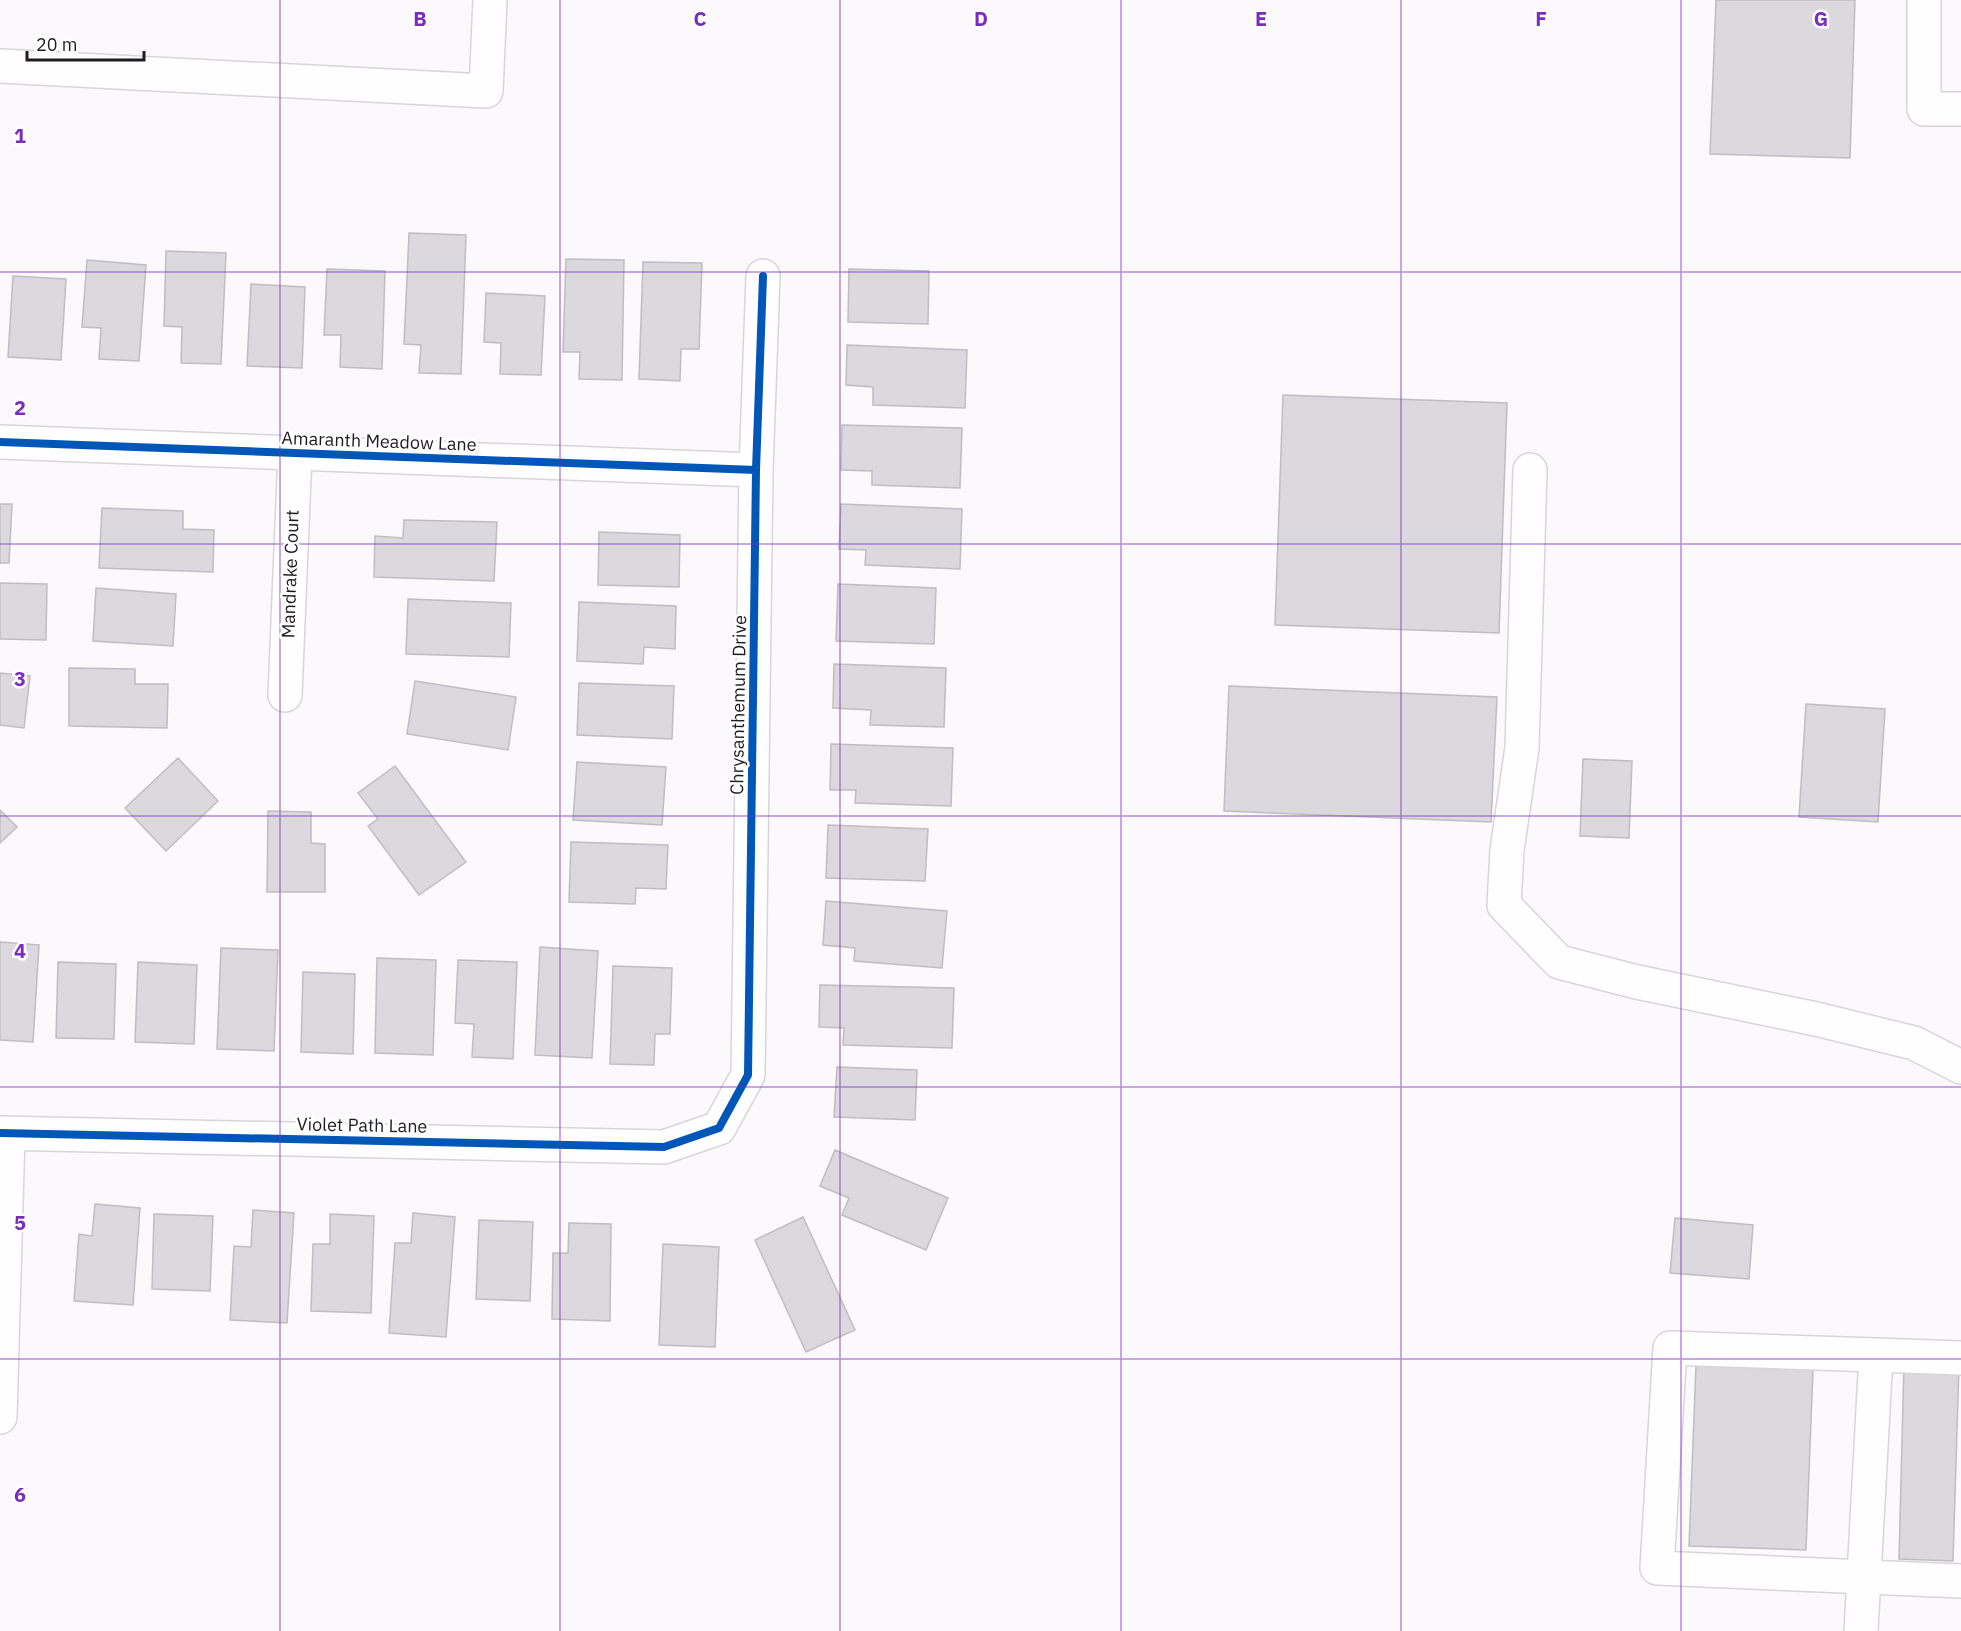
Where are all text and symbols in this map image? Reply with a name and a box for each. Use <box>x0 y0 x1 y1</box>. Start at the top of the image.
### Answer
text: B <box>413 5 427 32</box>
text: C <box>693 5 707 32</box>
text: D <box>974 5 988 32</box>
text: E <box>1255 5 1267 32</box>
text: F <box>1535 5 1547 32</box>
text: G <box>1814 5 1828 32</box>
scale bar <box>27 24 144 62</box>
text: 20 m <box>36 33 78 56</box>
text: 1 <box>14 122 26 149</box>
text: 2 <box>14 394 26 421</box>
street label: Amaranth Meadow Lane <box>281 426 477 456</box>
street label: Mandrake Court <box>276 509 304 639</box>
street label: Chrysanthemum Drive <box>725 615 751 795</box>
text: 3 <box>14 665 26 692</box>
text: 4 <box>14 937 26 964</box>
street label: Violet Path Lane <box>296 1112 428 1138</box>
text: 5 <box>14 1209 26 1236</box>
text: 6 <box>14 1481 26 1508</box>

